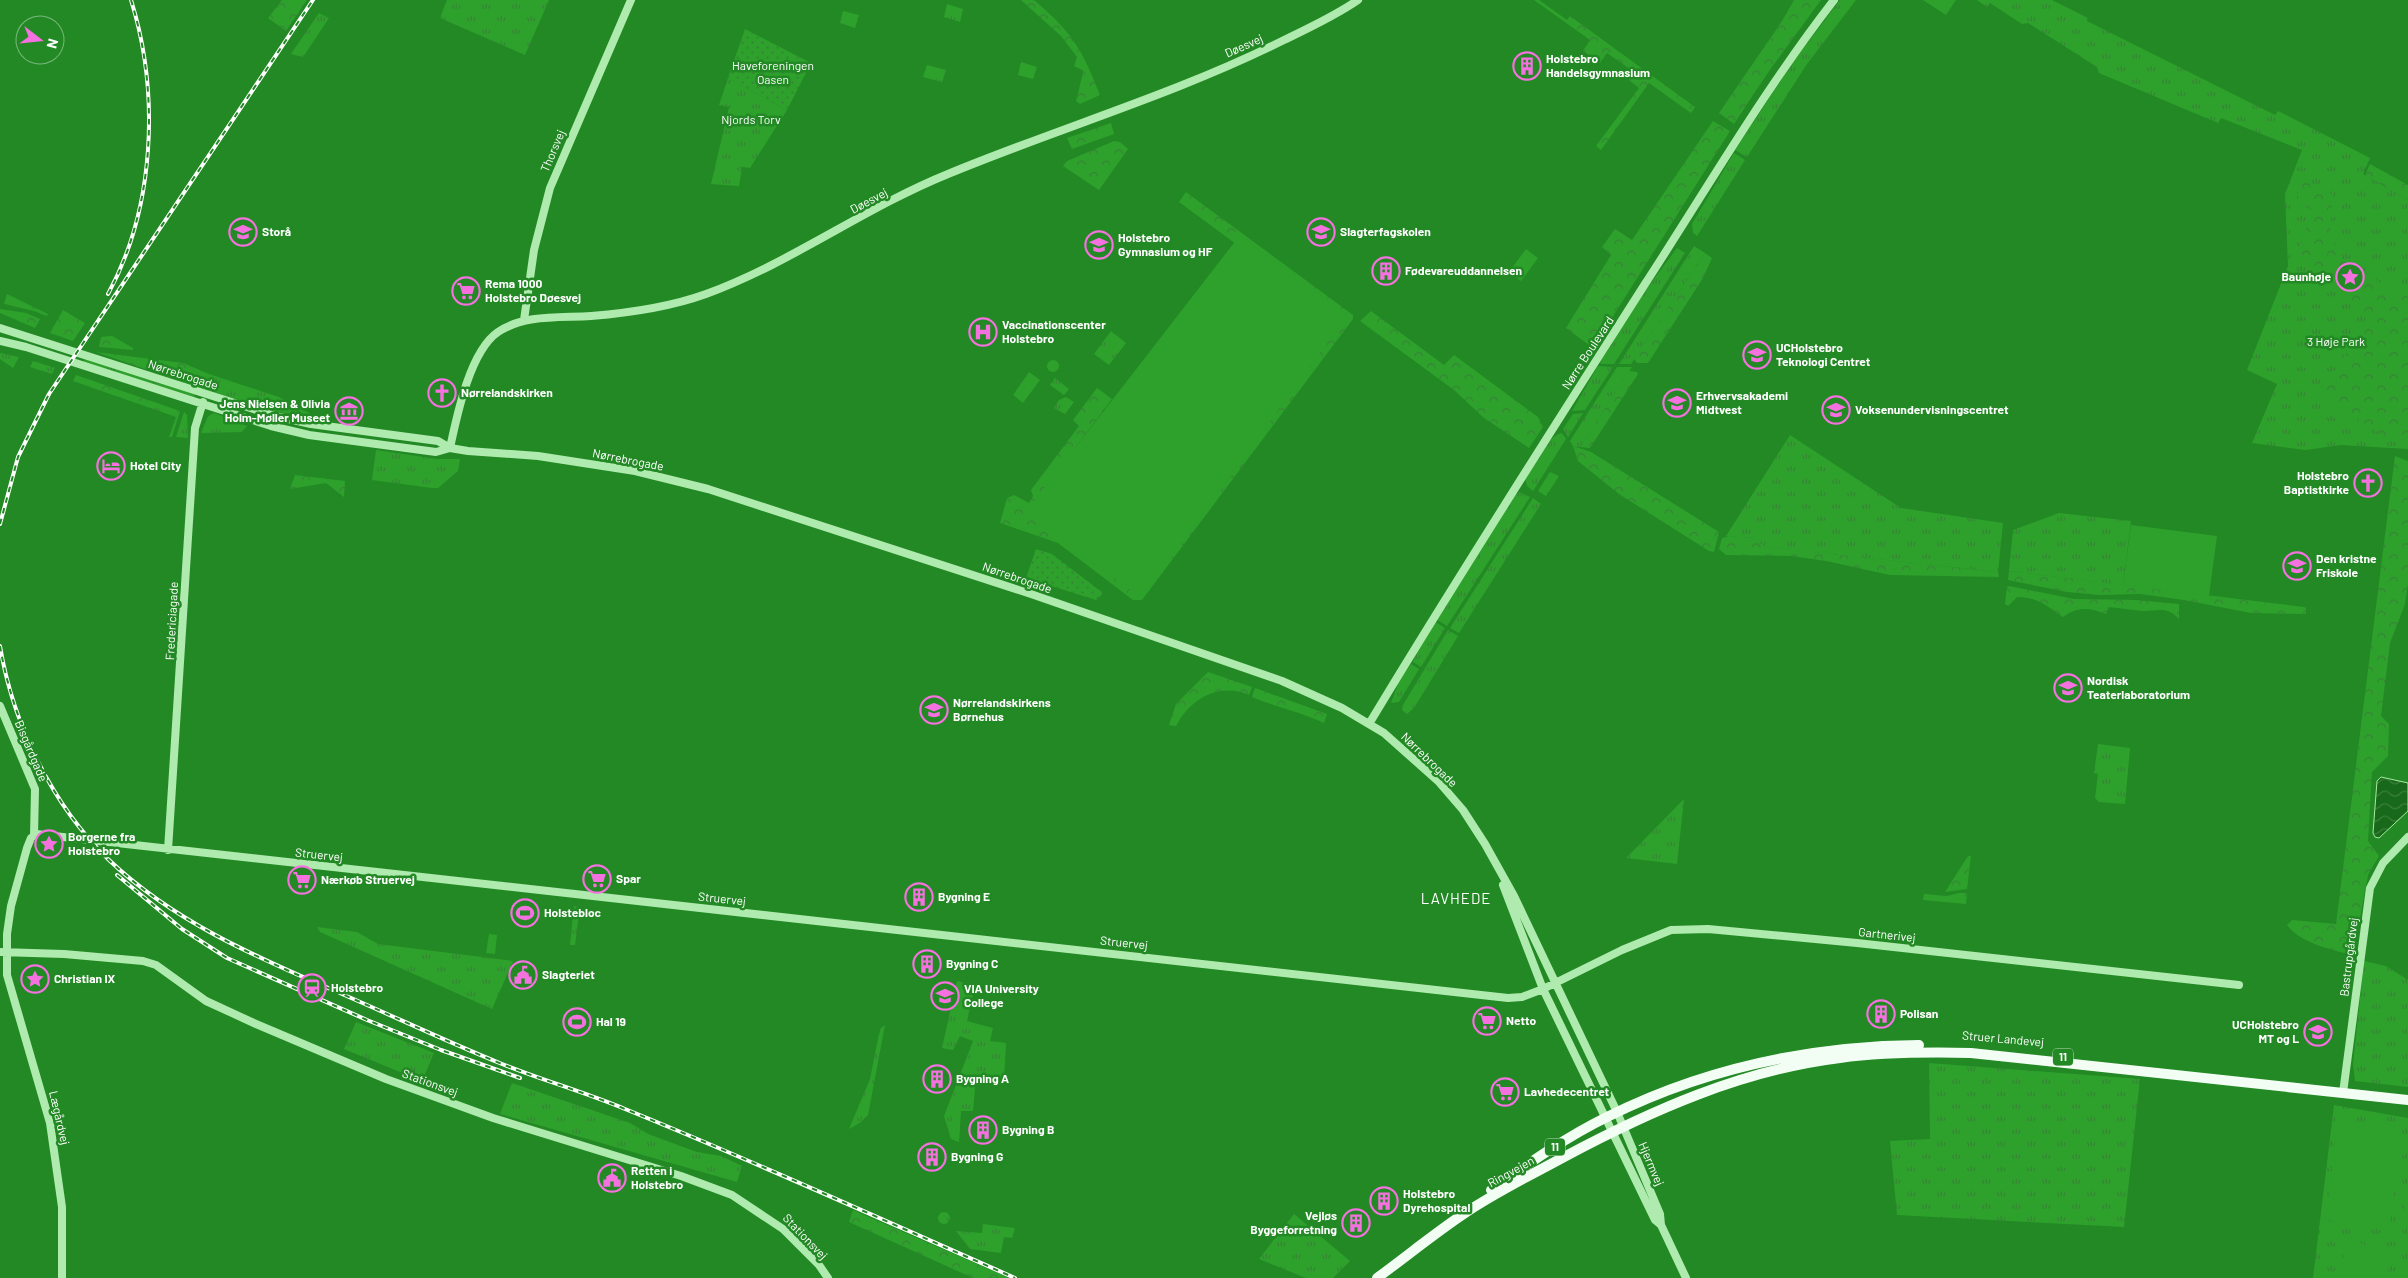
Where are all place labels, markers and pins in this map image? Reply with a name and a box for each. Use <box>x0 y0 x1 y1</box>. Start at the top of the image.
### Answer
building icon: Holstebro Handelsgymnasium <box>1512 51 1542 81</box>
place label: Holstebro Handelsgymnasium <box>1546 51 1650 79</box>
school or university icon: Storå <box>228 217 258 247</box>
school or university icon: Slagterfagskolen <box>1306 217 1336 247</box>
place label: Storå <box>262 224 291 238</box>
place label: Slagterfagskolen <box>1340 224 1431 238</box>
school or university icon: Holstebro Gymnasium og HF <box>1084 230 1114 260</box>
place label: Holstebro Gymnasium og HF <box>1118 230 1213 258</box>
building icon: Fødevareuddannelsen <box>1371 256 1401 286</box>
place icon: Baunhøje <box>2335 262 2365 292</box>
place label: Fødevareuddannelsen <box>1405 263 1522 277</box>
place label: Baunhøje <box>2281 269 2331 283</box>
supermarket icon: Rema 1000 Holstebro Døesvej <box>451 276 481 306</box>
place label: Rema 1000 Holstebro Døesvej <box>485 276 581 304</box>
hospital icon: Vaccinationscenter Holstebro <box>968 317 998 347</box>
place label: Vaccinationscenter Holstebro <box>1002 317 1106 345</box>
school or university icon: UCHolstebro Teknologi Centret <box>1742 340 1772 370</box>
place label: UCHolstebro Teknologi Centret <box>1776 340 1871 368</box>
church icon: Nørrelandskirken <box>427 378 457 408</box>
place label: Nørrelandskirken <box>461 385 553 399</box>
school or university icon: Erhvervsakademi Midtvest <box>1662 388 1692 418</box>
place label: Erhvervsakademi Midtvest <box>1696 388 1788 416</box>
school or university icon: Voksenundervisningscentret <box>1821 395 1851 425</box>
place label: Jens Nielsen & Olivia Holm-Møller Museet <box>219 396 330 424</box>
museum icon: Jens Nielsen & Olivia Holm-Møller Museet <box>334 396 364 426</box>
place label: Voksenundervisningscentret <box>1855 402 2009 416</box>
hotel icon: Hotel City <box>96 451 126 481</box>
place label: Hotel City <box>130 458 181 472</box>
place label: Holstebro Baptistkirke <box>2284 468 2349 496</box>
church icon: Holstebro Baptistkirke <box>2353 468 2383 498</box>
school or university icon: Den kristne Friskole <box>2282 551 2312 581</box>
place label: Den kristne Friskole <box>2316 551 2377 579</box>
school or university icon: Nordisk Teaterlaboratorium <box>2053 673 2083 703</box>
place label: Nordisk Teaterlaboratorium <box>2087 673 2190 701</box>
school or university icon: Nørrelandskirkens Børnehus <box>919 695 949 725</box>
place label: Nørrelandskirkens Børnehus <box>953 695 1051 723</box>
place icon: Borgerne fra Holstebro <box>34 829 64 859</box>
place label: Borgerne fra Holstebro <box>68 829 135 857</box>
supermarket icon: Spar <box>582 864 612 894</box>
supermarket icon: Nærkøb Struervej <box>287 865 317 895</box>
place label: Spar <box>616 871 641 885</box>
place label: Nærkøb Struervej <box>321 872 415 886</box>
building icon: Bygning E <box>904 882 934 912</box>
place label: Bygning E <box>938 889 990 903</box>
sports icon: Holstebloc <box>510 898 540 928</box>
place label: Holstebloc <box>544 905 602 919</box>
building icon: Bygning C <box>912 949 942 979</box>
place label: Bygning C <box>946 956 998 970</box>
public building icon: Slagteriet <box>508 960 538 990</box>
place icon: Christian IX <box>20 964 50 994</box>
place label: Slagteriet <box>542 967 595 981</box>
place label: Christian IX <box>54 971 116 985</box>
station icon: Holstebro <box>297 973 327 1003</box>
place label: Holstebro <box>331 980 383 994</box>
school or university icon: VIA University College <box>930 981 960 1011</box>
place label: VIA University College <box>964 981 1039 1009</box>
building icon: Polisan <box>1866 999 1896 1029</box>
supermarket icon: Netto <box>1472 1006 1502 1036</box>
place label: Polisan <box>1900 1006 1938 1020</box>
sports icon: Hal 19 <box>562 1007 592 1037</box>
place label: Netto <box>1506 1013 1536 1027</box>
place label: Hal 19 <box>596 1014 626 1028</box>
place label: UCHolstebro MT og L <box>2232 1017 2299 1045</box>
school or university icon: UCHolstebro MT og L <box>2303 1017 2333 1047</box>
building icon: Bygning A <box>922 1064 952 1094</box>
place label: Bygning A <box>956 1071 1009 1085</box>
supermarket icon: Lavhedecentret <box>1490 1077 1520 1107</box>
place label: Lavhedecentret <box>1524 1084 1610 1098</box>
building icon: Bygning B <box>968 1115 998 1145</box>
place label: Bygning B <box>1002 1122 1054 1136</box>
building icon: Bygning G <box>917 1142 947 1172</box>
place label: Bygning G <box>951 1149 1003 1163</box>
public building icon: Retten i Holstebro <box>597 1163 627 1193</box>
place label: Retten i Holstebro <box>631 1163 683 1191</box>
building icon: Holstebro Dyrehospital <box>1369 1186 1399 1216</box>
place label: Holstebro Dyrehospital <box>1403 1186 1470 1214</box>
place label: Vejløs Byggeforretning <box>1250 1208 1337 1236</box>
building icon: Vejløs Byggeforretning <box>1341 1208 1371 1238</box>

